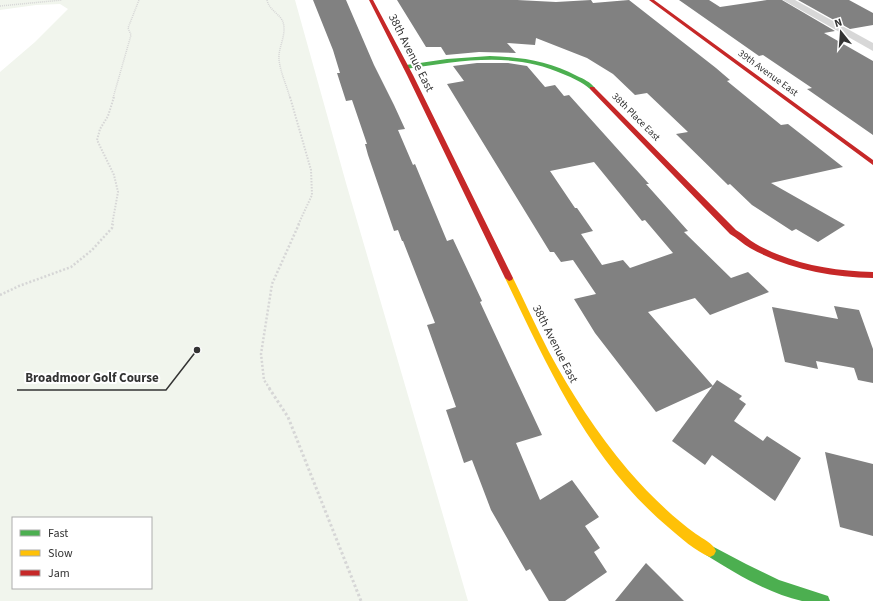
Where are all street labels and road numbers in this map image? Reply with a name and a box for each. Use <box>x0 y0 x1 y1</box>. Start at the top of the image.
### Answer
street label: 38th Avenue East <box>384 11 438 95</box>
street label: 39th Avenue East <box>735 46 801 100</box>
street label: 38th Place East <box>609 90 664 145</box>
street label: 38th Avenue East <box>528 302 582 386</box>

